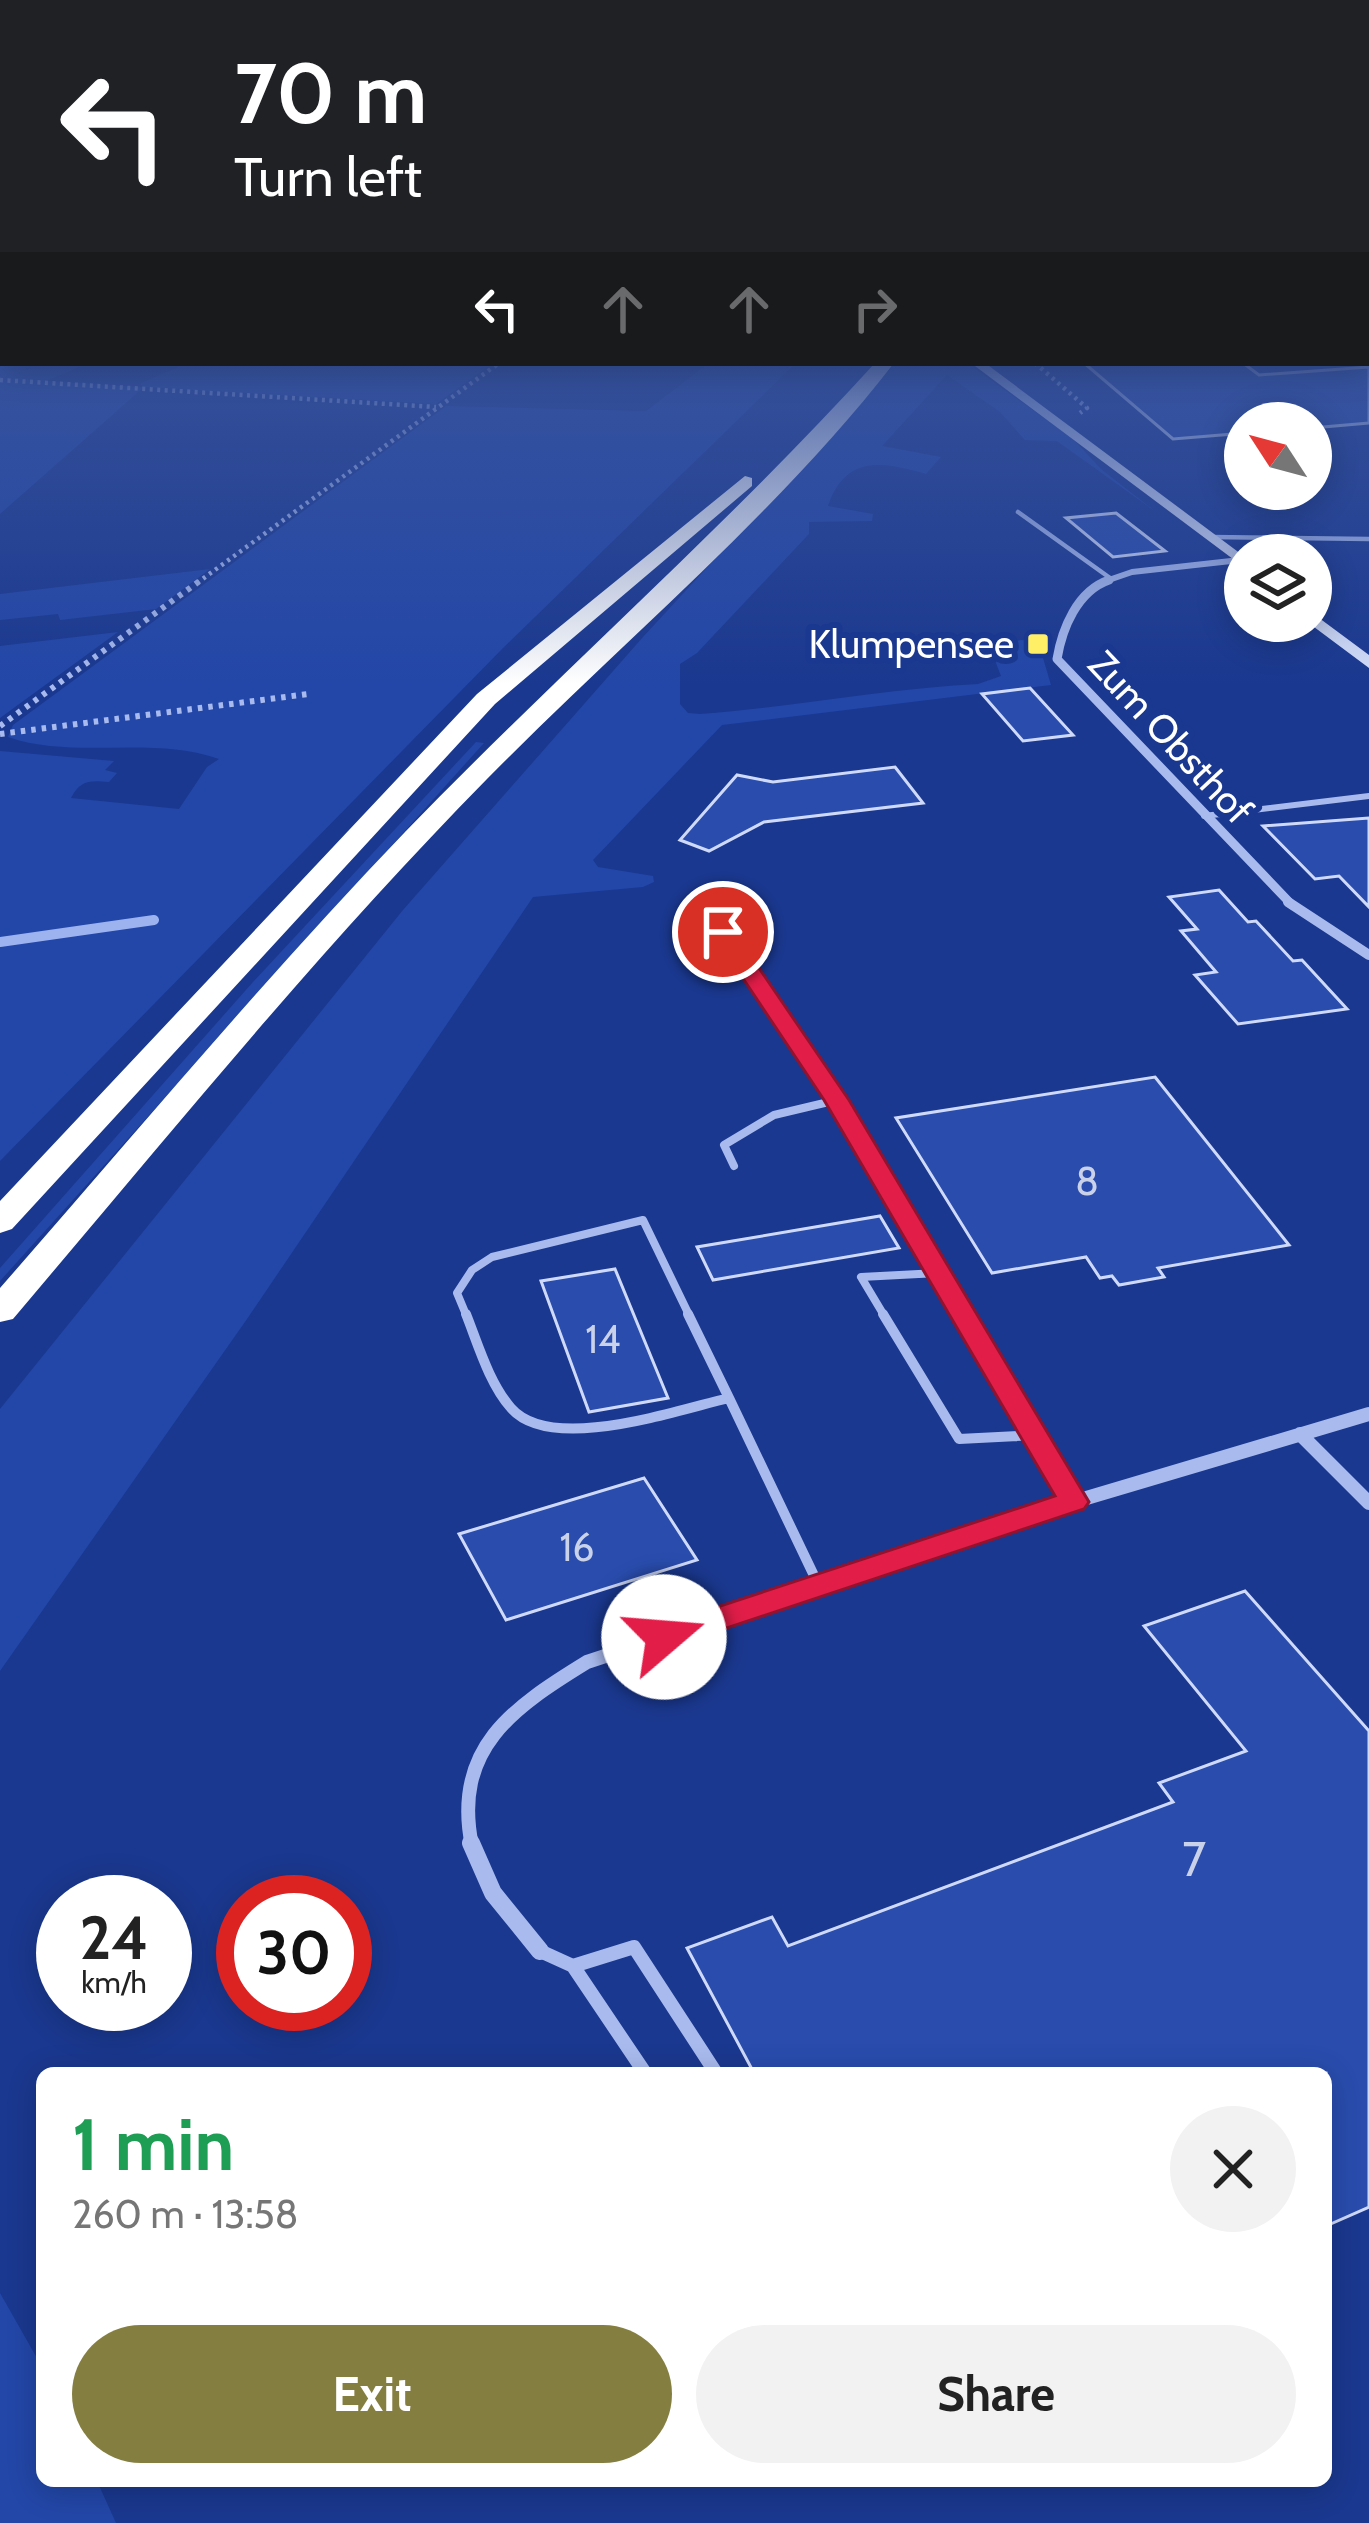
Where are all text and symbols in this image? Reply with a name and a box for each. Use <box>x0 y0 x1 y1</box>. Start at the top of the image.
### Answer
text: 70 m <box>234 42 427 144</box>
icon: left <box>36 48 192 204</box>
text: Turn left <box>234 144 422 210</box>
icon: left <box>464 276 530 342</box>
icon: ahead <box>590 276 656 342</box>
icon: ahead <box>716 276 782 342</box>
icon: right <box>842 276 908 342</box>
north arrow <box>1224 402 1332 510</box>
map controls <box>1224 402 1332 642</box>
button: layers <box>1224 534 1332 642</box>
place label: Klumpensee <box>809 620 1014 668</box>
marker: Klumpensee <box>1025 631 1051 657</box>
street label: Zum Obsthof <box>1079 640 1264 834</box>
pin <box>672 881 774 983</box>
icon: arrive <box>690 899 756 965</box>
house number: 8 <box>1075 1157 1099 1205</box>
house number: 14 <box>585 1315 621 1363</box>
house number: 16 <box>560 1523 594 1571</box>
position arrow <box>601 1574 727 1700</box>
house number: 7 <box>1182 1830 1206 1888</box>
speed limit sign: 30 <box>216 1875 372 2031</box>
text: 24 <box>80 1901 149 1974</box>
text: km/h <box>81 1964 147 2001</box>
text: 1 min <box>72 2101 234 2188</box>
button: close <box>1170 2106 1296 2232</box>
text: 260 m · 13:58 <box>72 2190 298 2238</box>
button: Exit <box>72 2325 672 2463</box>
button: Share <box>696 2325 1296 2463</box>

